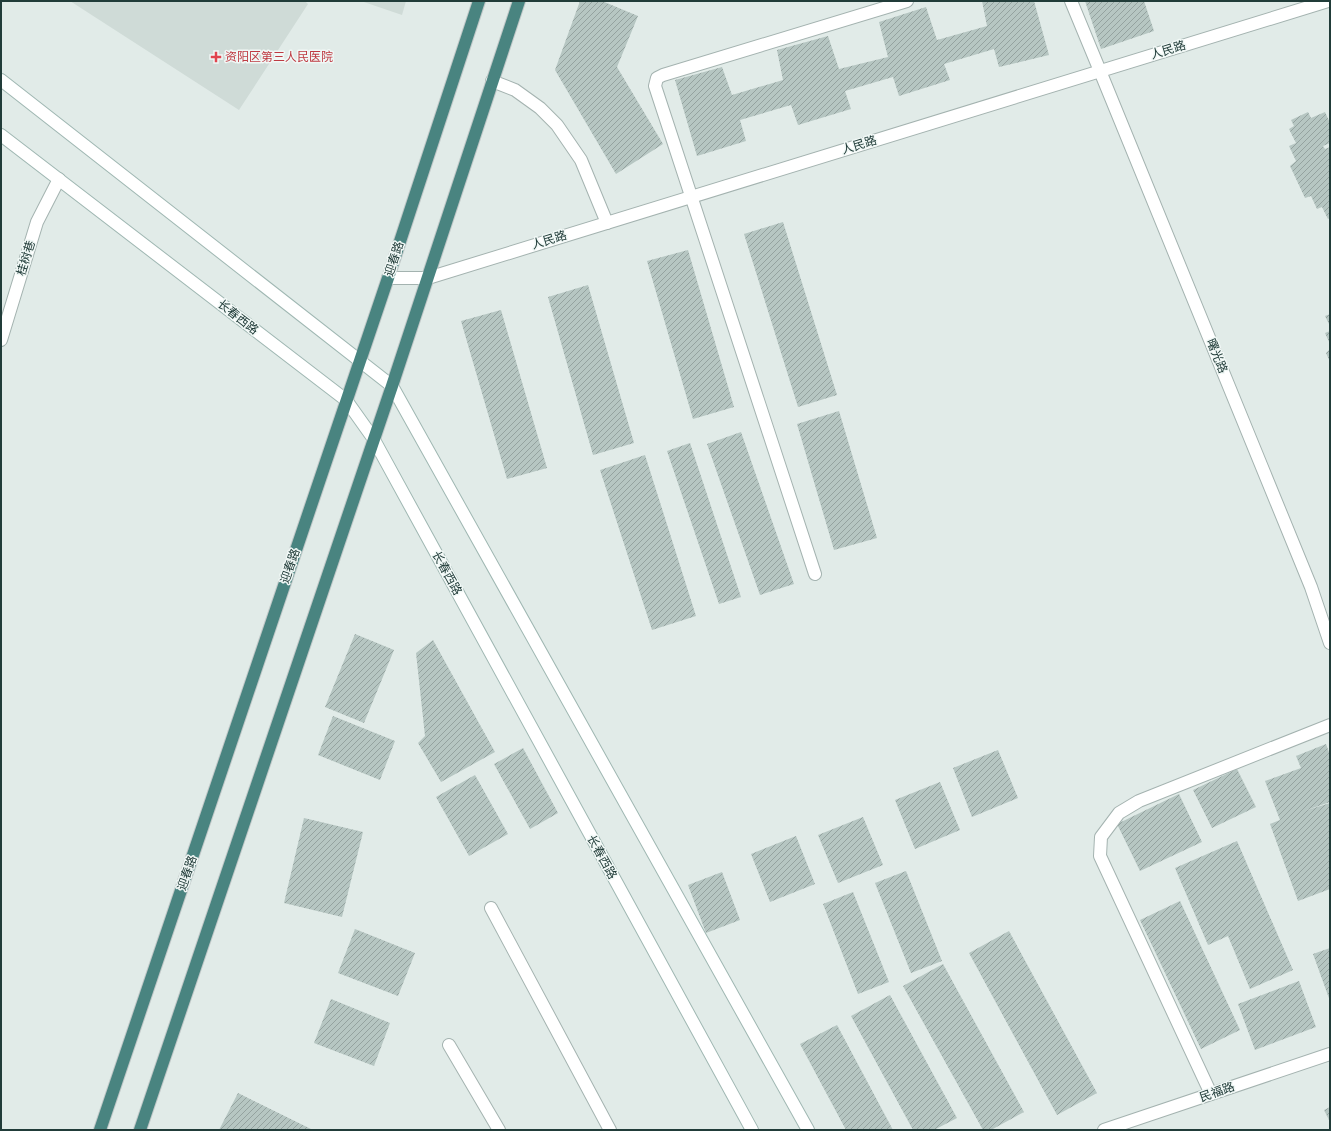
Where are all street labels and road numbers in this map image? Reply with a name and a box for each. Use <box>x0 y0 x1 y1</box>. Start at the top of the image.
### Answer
street label: 人民路 <box>1149 38 1187 62</box>
street label: 人民路 <box>840 133 878 157</box>
street label: 人民路 <box>530 228 568 252</box>
street label: 桂树巷 <box>14 239 38 277</box>
street label: 迎春路 <box>382 240 406 278</box>
street label: 长春西路 <box>215 297 261 337</box>
street label: 曙光路 <box>1204 337 1230 375</box>
street label: 迎春路 <box>278 547 302 585</box>
street label: 长春西路 <box>429 549 465 597</box>
street label: 长春西路 <box>584 833 620 881</box>
street label: 迎春路 <box>175 854 199 892</box>
street label: 民福路 <box>1198 1080 1236 1104</box>

